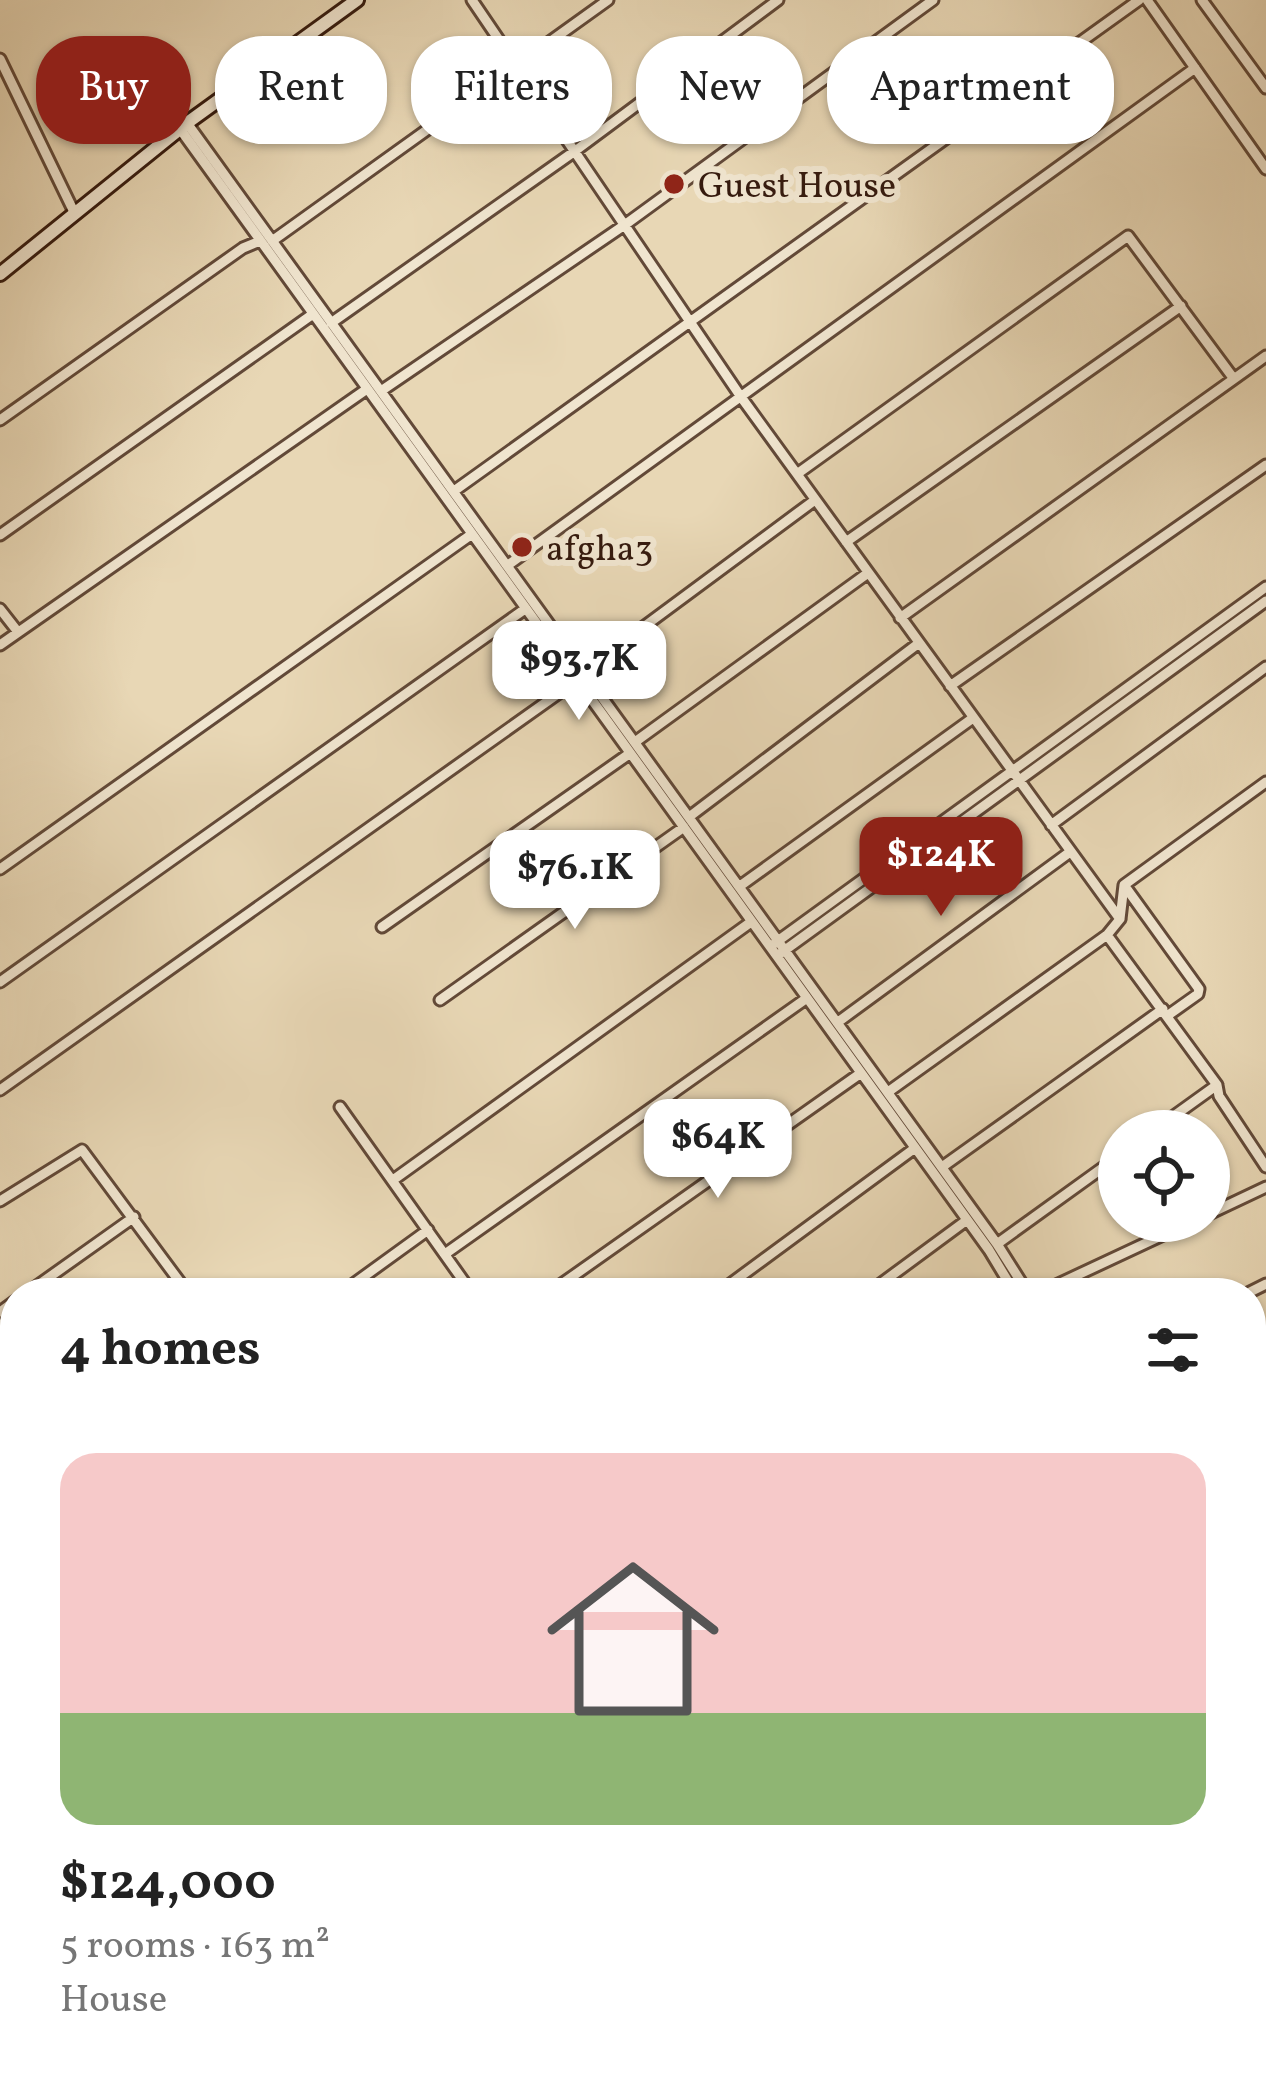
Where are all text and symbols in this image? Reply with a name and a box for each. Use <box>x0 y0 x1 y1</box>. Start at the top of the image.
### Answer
chip: Buy <box>36 36 191 144</box>
chip: Rent <box>215 36 387 144</box>
chip: Filters <box>411 36 612 144</box>
chip: New <box>636 36 803 144</box>
chip: Apartment <box>827 36 1114 144</box>
place label: Guest House <box>698 163 896 213</box>
marker: Guest House <box>661 171 687 197</box>
place label: afgha3 <box>546 526 653 576</box>
marker: afgha3 <box>509 534 535 560</box>
pin: $93.7K <box>481 621 677 723</box>
text: $93.7K <box>519 633 639 687</box>
pin: $124K <box>857 817 1025 919</box>
text: $124K <box>886 829 996 883</box>
pin: $76.1K <box>477 830 673 932</box>
text: $76.1K <box>517 842 633 896</box>
pin: $64K <box>647 1099 789 1201</box>
map controls <box>1098 1110 1230 1242</box>
button: locate <box>1098 1110 1230 1242</box>
text: $64K <box>671 1111 765 1165</box>
text: 4 homes <box>60 1315 261 1386</box>
icon: filters <box>1140 1317 1206 1383</box>
icon: home <box>525 1531 741 1747</box>
text: $124,000 <box>60 1849 276 1920</box>
text: 5 rooms · 163 m² <box>60 1920 330 1974</box>
text: House <box>60 1974 167 2028</box>

